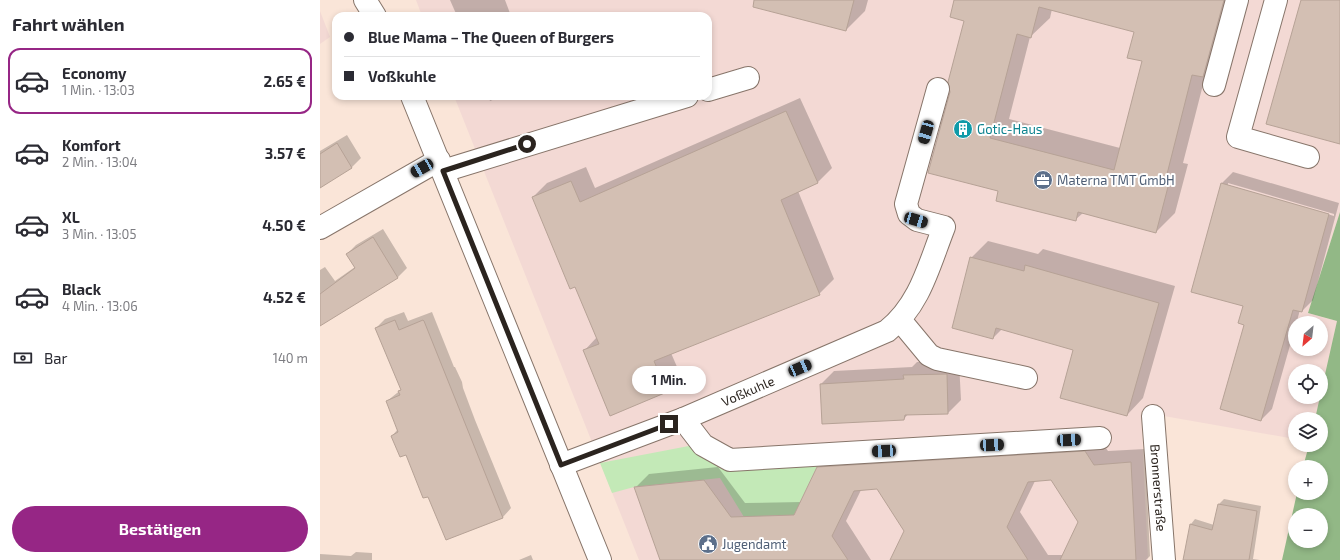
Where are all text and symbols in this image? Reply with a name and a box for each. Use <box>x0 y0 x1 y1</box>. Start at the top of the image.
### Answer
text: Fahrt wählen <box>12 13 125 35</box>
text: Blue Mama – The Queen of Burgers <box>368 28 614 46</box>
icon: car <box>14 63 50 99</box>
text: Economy <box>62 64 127 82</box>
text: Voßkuhle <box>368 67 436 85</box>
text: 2.65 € <box>264 72 306 90</box>
text: 1 Min. · 13:03 <box>62 82 135 98</box>
building icon: Gotic-Haus <box>952 118 974 140</box>
car <box>917 119 935 145</box>
place label: Gotic-Haus <box>977 121 1042 137</box>
icon: car <box>14 135 50 171</box>
route start <box>518 135 536 153</box>
text: Komfort <box>62 136 121 154</box>
text: 3.57 € <box>265 144 306 162</box>
text: 2 Min. · 13:04 <box>62 154 138 170</box>
car <box>409 157 435 179</box>
office icon: Materna TMT GmbH <box>1032 169 1054 191</box>
place label: Materna TMT GmbH <box>1057 172 1175 188</box>
icon: car <box>14 207 50 243</box>
text: XL <box>62 208 80 226</box>
car <box>903 211 929 229</box>
text: 4.50 € <box>262 216 306 234</box>
text: 3 Min. · 13:05 <box>62 226 136 242</box>
icon: car <box>14 279 50 315</box>
text: Black <box>62 280 101 298</box>
text: 4.52 € <box>263 288 306 306</box>
text: 4 Min. · 13:06 <box>62 298 138 314</box>
north arrow <box>1288 316 1328 356</box>
map controls <box>1288 316 1328 548</box>
icon: cash <box>12 347 34 369</box>
text: Bar <box>44 349 68 367</box>
text: 140 m <box>273 350 308 366</box>
car <box>787 358 813 378</box>
button: locate <box>1288 364 1328 404</box>
callout: 1 Min. <box>632 366 706 394</box>
text: 1 Min. <box>652 372 686 388</box>
street label: Voßkuhle <box>719 373 777 409</box>
button: layers <box>1288 412 1328 452</box>
route end <box>660 415 678 433</box>
car <box>1057 433 1081 447</box>
car <box>980 438 1004 452</box>
car <box>872 444 896 458</box>
street label: Bronnerstraße <box>1147 444 1170 532</box>
button: + <box>1288 460 1328 500</box>
button: Bestätigen <box>12 506 308 552</box>
button: − <box>1288 508 1328 548</box>
public building icon: Jugendamt <box>697 533 719 555</box>
place label: Jugendamt <box>722 536 787 552</box>

